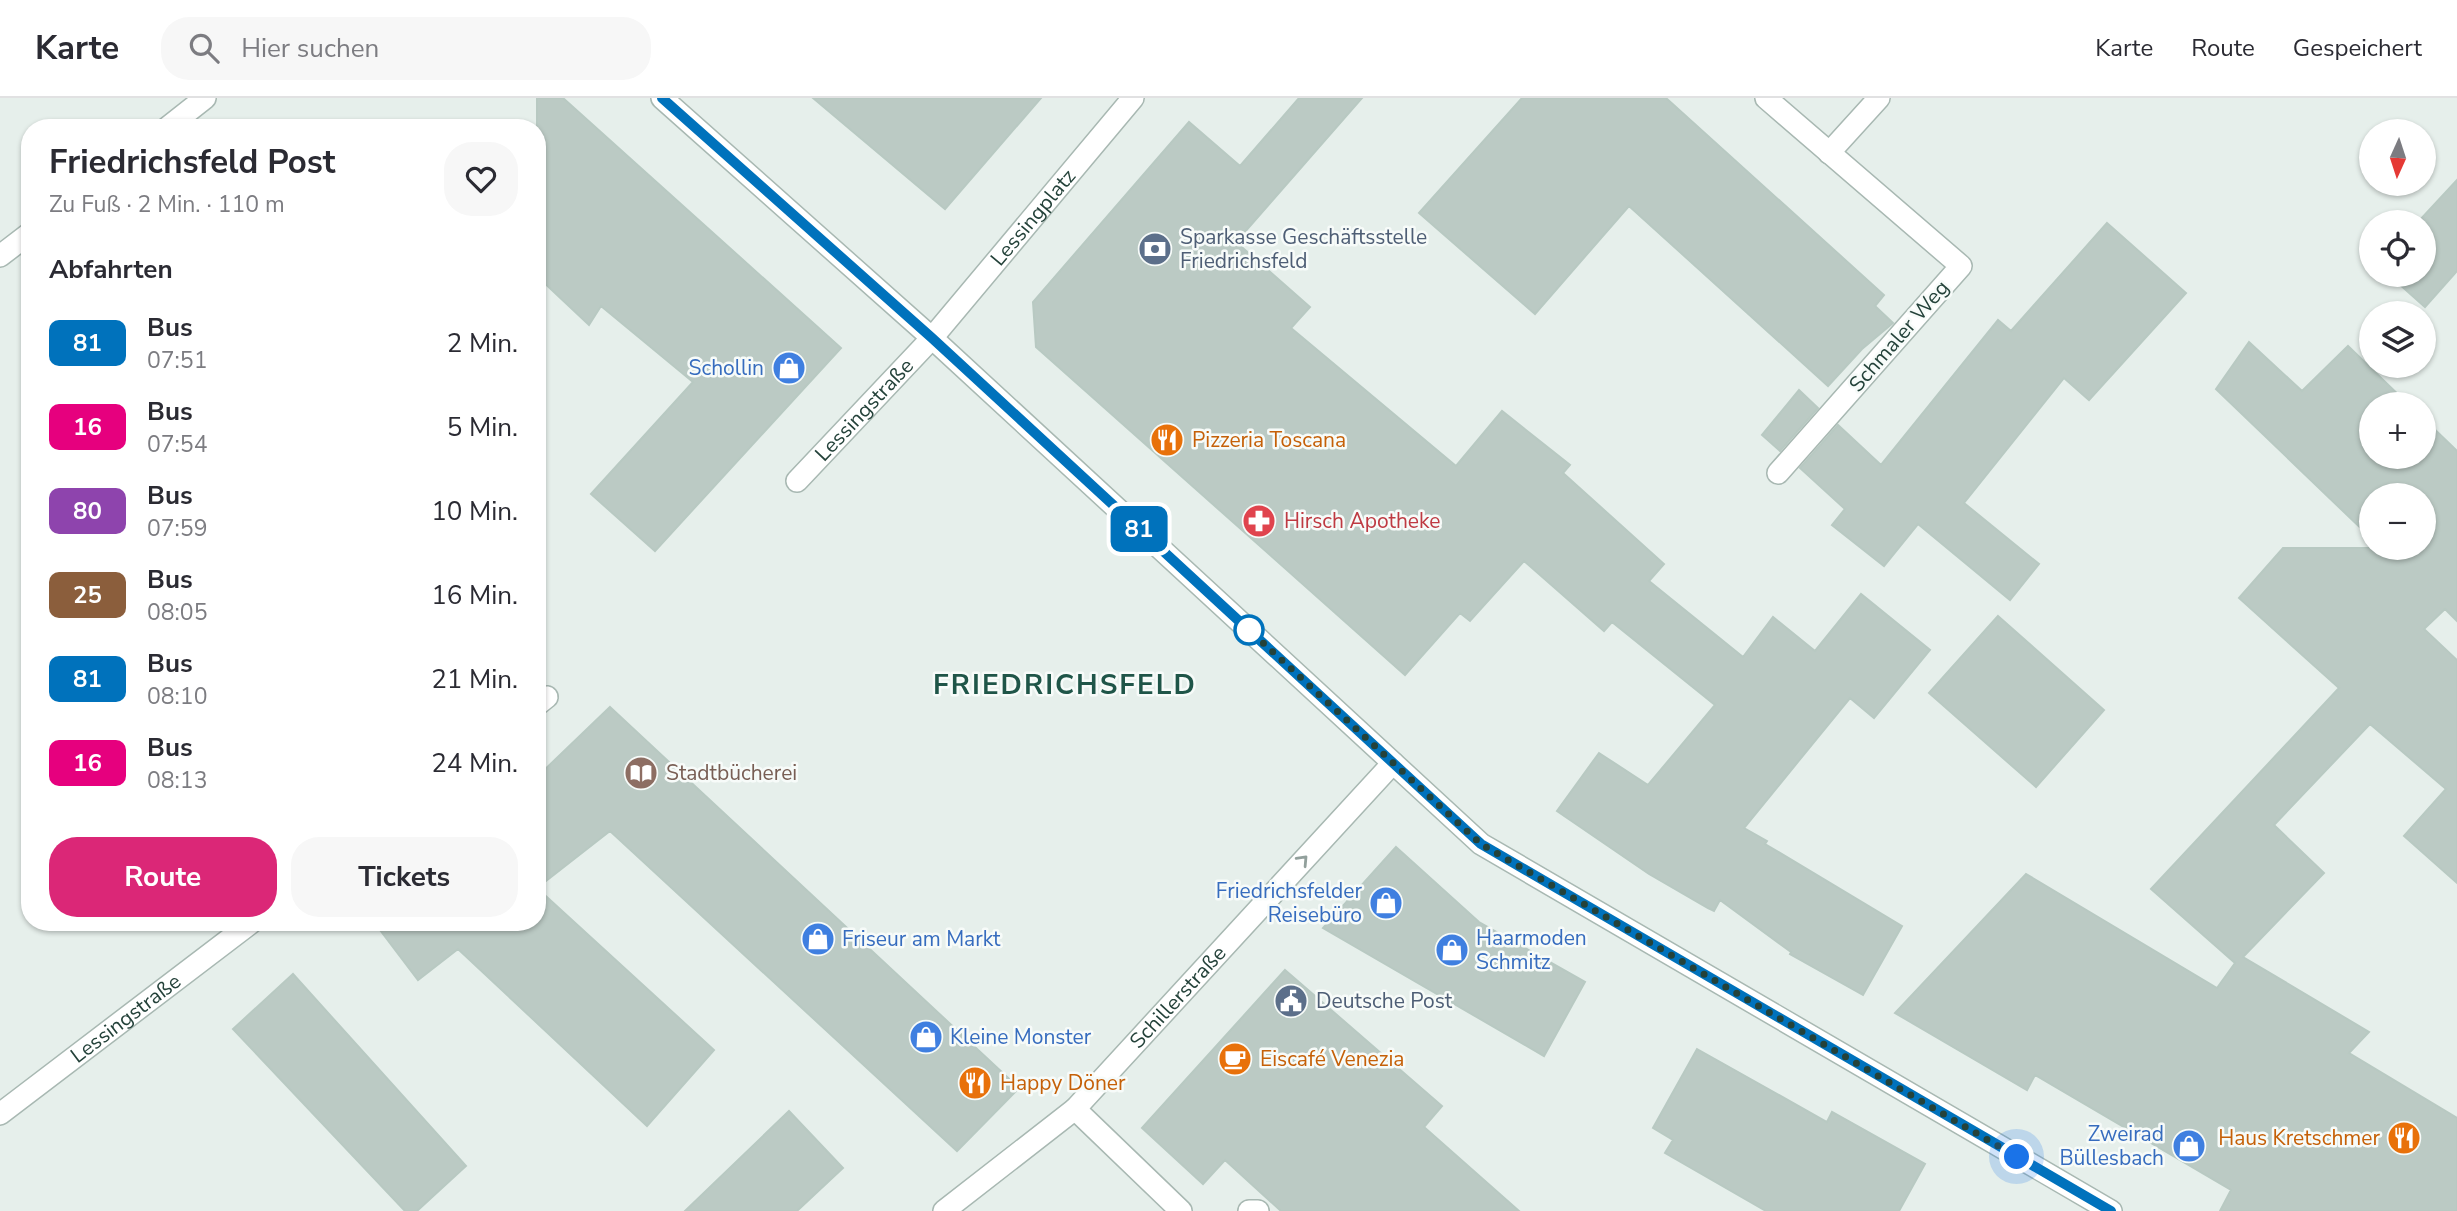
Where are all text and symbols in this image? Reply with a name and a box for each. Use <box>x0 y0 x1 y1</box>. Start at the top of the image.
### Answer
search box <box>161 17 651 80</box>
text: Karte <box>35 26 119 71</box>
icon: search <box>185 29 223 67</box>
text: Hier suchen <box>241 31 379 66</box>
text: Karte <box>2095 32 2153 64</box>
text: Route <box>2191 32 2255 64</box>
text: Gespeichert <box>2293 32 2422 64</box>
north arrow <box>2359 119 2436 196</box>
map controls <box>2359 119 2436 560</box>
text: Friedrichsfeld Post <box>49 140 335 185</box>
button: heart <box>444 142 518 216</box>
street label: Lessingplatz <box>984 163 1082 272</box>
text: Zu Fuß · 2 Min. · 110 m <box>49 189 285 220</box>
button: locate <box>2359 210 2436 287</box>
place label: Sparkasse Geschäftsstelle Friedrichsfeld <box>1180 223 1427 275</box>
bank icon: Sparkasse Geschäftsstelle Friedrichsfeld <box>1136 230 1174 268</box>
text: Abfahrten <box>49 252 173 287</box>
street label: Schmaler Weg <box>1843 274 1955 398</box>
button: layers <box>2359 301 2436 378</box>
text: Bus <box>147 310 193 345</box>
text: 2 Min. <box>447 326 518 361</box>
text: 81 <box>73 327 102 359</box>
text: 07:51 <box>147 345 207 376</box>
shop icon: Schollin <box>770 349 808 387</box>
street label: Lessingstraße <box>809 352 920 467</box>
place label: Schollin <box>689 354 764 382</box>
button: + <box>2359 392 2436 469</box>
text: Bus <box>147 394 193 429</box>
text: 5 Min. <box>447 410 518 445</box>
text: 16 <box>73 411 102 443</box>
restaurant icon: Pizzeria Toscana <box>1148 421 1186 459</box>
place label: Pizzeria Toscana <box>1192 426 1346 454</box>
text: 07:54 <box>147 429 207 460</box>
text: Bus <box>147 478 193 513</box>
button: − <box>2359 483 2436 560</box>
text: 10 Min. <box>431 494 518 529</box>
text: 80 <box>73 495 102 527</box>
pharmacy icon: Hirsch Apotheke <box>1240 502 1278 540</box>
line badge: 81 <box>1108 506 1170 552</box>
place label: Hirsch Apotheke <box>1284 507 1440 535</box>
text: 07:59 <box>147 513 207 544</box>
text: 81 <box>1125 513 1153 545</box>
text: Bus <box>147 562 193 597</box>
text: 16 Min. <box>431 578 518 613</box>
text: 25 <box>73 579 102 611</box>
text: 08:05 <box>147 597 207 628</box>
unlabelled marker <box>1234 615 1264 645</box>
text: Bus <box>147 646 193 681</box>
text: 21 Min. <box>431 662 518 697</box>
text: 81 <box>73 663 102 695</box>
district label: FRIEDRICHSFELD <box>933 666 1197 704</box>
text: 08:10 <box>147 681 207 712</box>
text: Bus <box>147 730 193 765</box>
text: 24 Min. <box>431 746 518 781</box>
text: 16 <box>73 747 102 779</box>
library icon: Stadtbücherei <box>622 754 660 792</box>
place label: Stadtbücherei <box>666 759 797 787</box>
text: 08:13 <box>147 765 207 796</box>
button: Route <box>49 837 277 917</box>
button: Tickets <box>291 837 518 917</box>
one-way arrow <box>1295 855 1308 868</box>
place label: Friedrichsfelder Reisebüro <box>1216 877 1362 929</box>
shop icon: Friedrichsfelder Reisebüro <box>1367 884 1405 922</box>
shop icon: Friseur am Markt <box>799 920 837 958</box>
place label: Haarmoden Schmitz <box>1476 924 1587 976</box>
place label: Friseur am Markt <box>842 925 1001 953</box>
shop icon: Haarmoden Schmitz <box>1433 931 1471 969</box>
street label: Schillerstraße <box>1123 940 1232 1055</box>
street label: Lessingstraße <box>65 967 187 1069</box>
public building icon: Deutsche Post <box>1272 982 1310 1020</box>
place label: Deutsche Post <box>1316 987 1453 1015</box>
shop icon: Kleine Monster <box>907 1018 945 1056</box>
place label: Kleine Monster <box>950 1023 1092 1051</box>
cafe icon: Eiscafé Venezia <box>1216 1040 1254 1078</box>
place label: Eiscafé Venezia <box>1260 1045 1404 1073</box>
restaurant icon: Happy Döner <box>956 1064 994 1102</box>
place label: Happy Döner <box>1000 1069 1126 1097</box>
restaurant icon: Haus Kretschmer <box>2385 1119 2423 1157</box>
place label: Zweirad Büllesbach <box>2059 1120 2164 1172</box>
place label: Haus Kretschmer <box>2218 1124 2380 1152</box>
shop icon: Zweirad Büllesbach <box>2170 1127 2208 1165</box>
your location <box>1999 1139 2034 1174</box>

